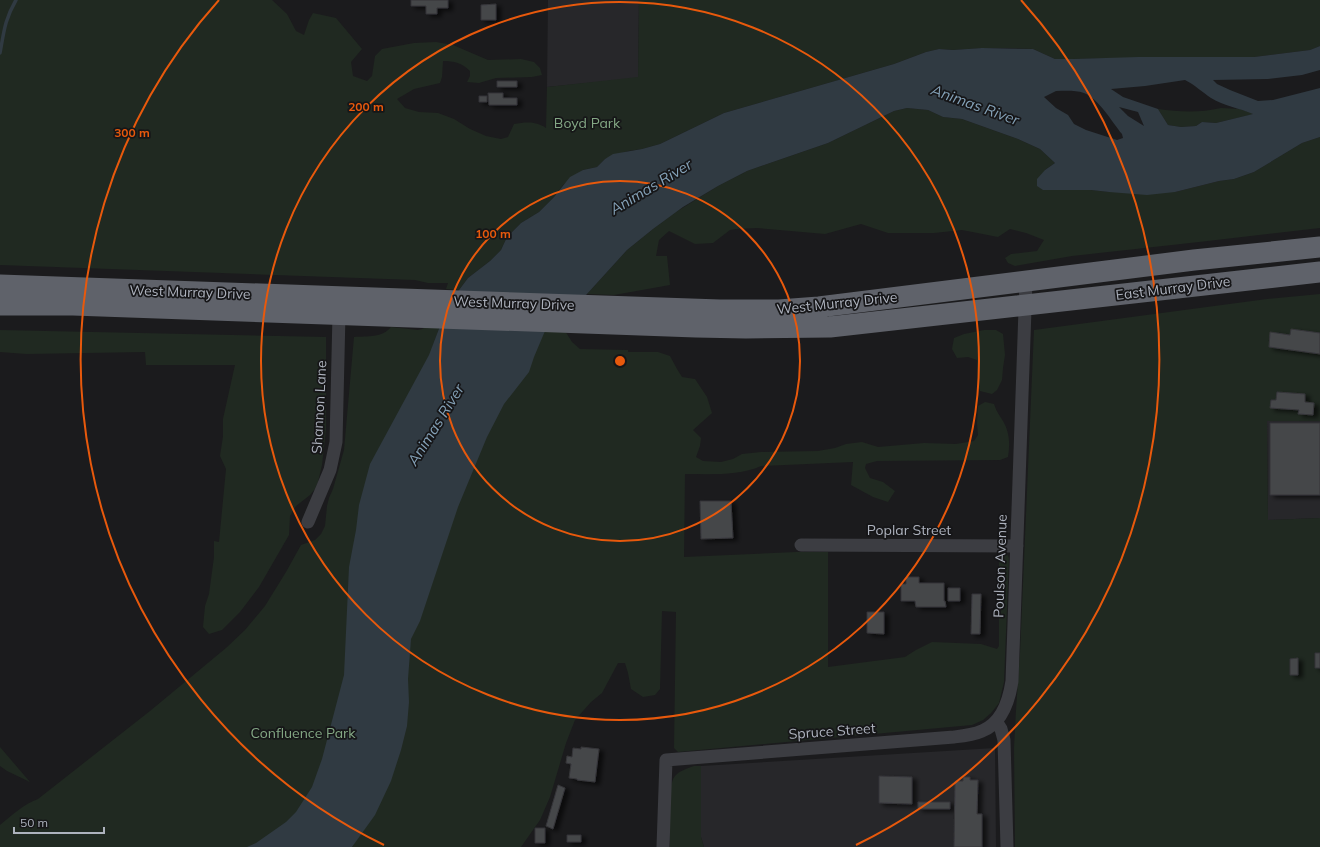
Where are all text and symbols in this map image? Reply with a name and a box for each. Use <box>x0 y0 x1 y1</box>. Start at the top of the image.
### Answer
water label: Animas River <box>928 79 1022 129</box>
text: 200 m <box>348 99 384 114</box>
park label: Boyd Park <box>554 114 621 132</box>
text: 300 m <box>114 125 150 140</box>
water label: Animas River <box>605 154 696 219</box>
text: 100 m <box>475 226 511 241</box>
street label: East Murray Drive <box>1115 272 1231 304</box>
street label: West Murray Drive <box>129 281 251 303</box>
street label: West Murray Drive <box>776 288 898 318</box>
street label: West Murray Drive <box>453 292 575 314</box>
centre of rings <box>613 354 627 368</box>
street label: Shannon Lane <box>308 360 330 454</box>
water label: Animas River <box>403 380 468 470</box>
street label: Poulson Avenue <box>989 514 1011 618</box>
street label: Poplar Street <box>867 521 951 539</box>
street label: Spruce Street <box>788 719 876 743</box>
park label: Confluence Park <box>251 724 356 742</box>
scale bar <box>14 809 104 835</box>
text: 50 m <box>20 815 48 830</box>

